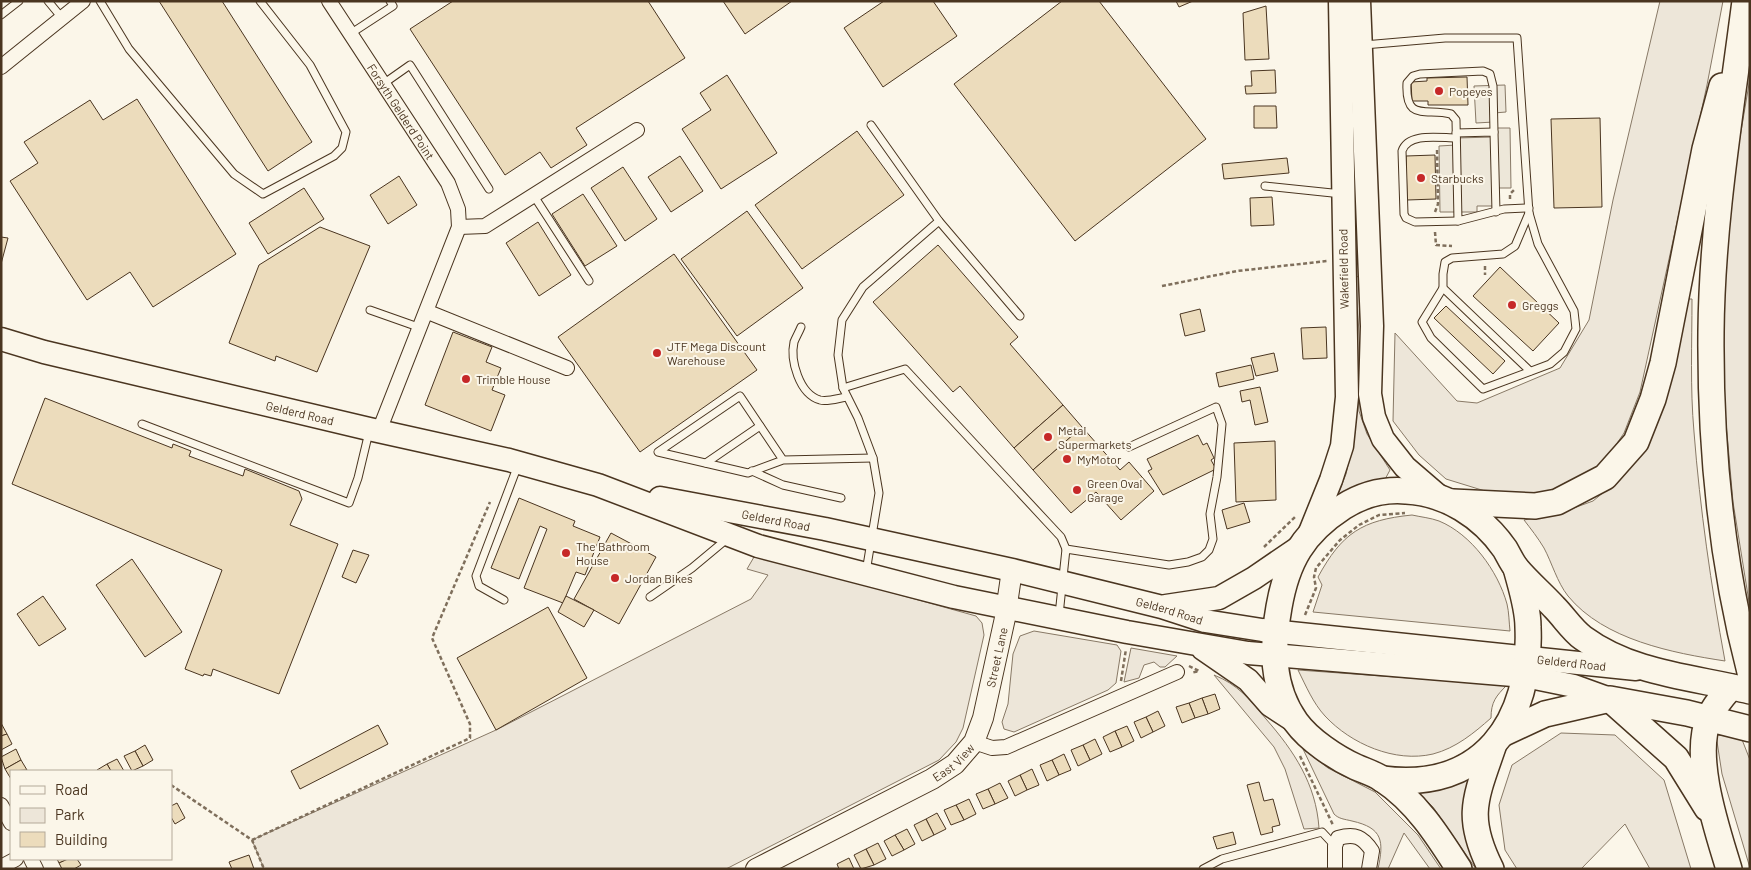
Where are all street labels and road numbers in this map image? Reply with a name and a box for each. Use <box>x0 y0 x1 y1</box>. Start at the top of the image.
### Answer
street label: Forsyth Gelderd Point <box>365 61 438 162</box>
street label: Wakefield Road <box>1335 229 1351 309</box>
street label: Gelderd Road <box>265 398 335 427</box>
street label: Gelderd Road <box>741 507 811 533</box>
street label: Gelderd Road <box>1135 594 1205 627</box>
street label: Street Lane <box>983 626 1010 689</box>
street label: Gelderd Road <box>1536 652 1607 673</box>
street label: East View <box>930 740 977 784</box>

